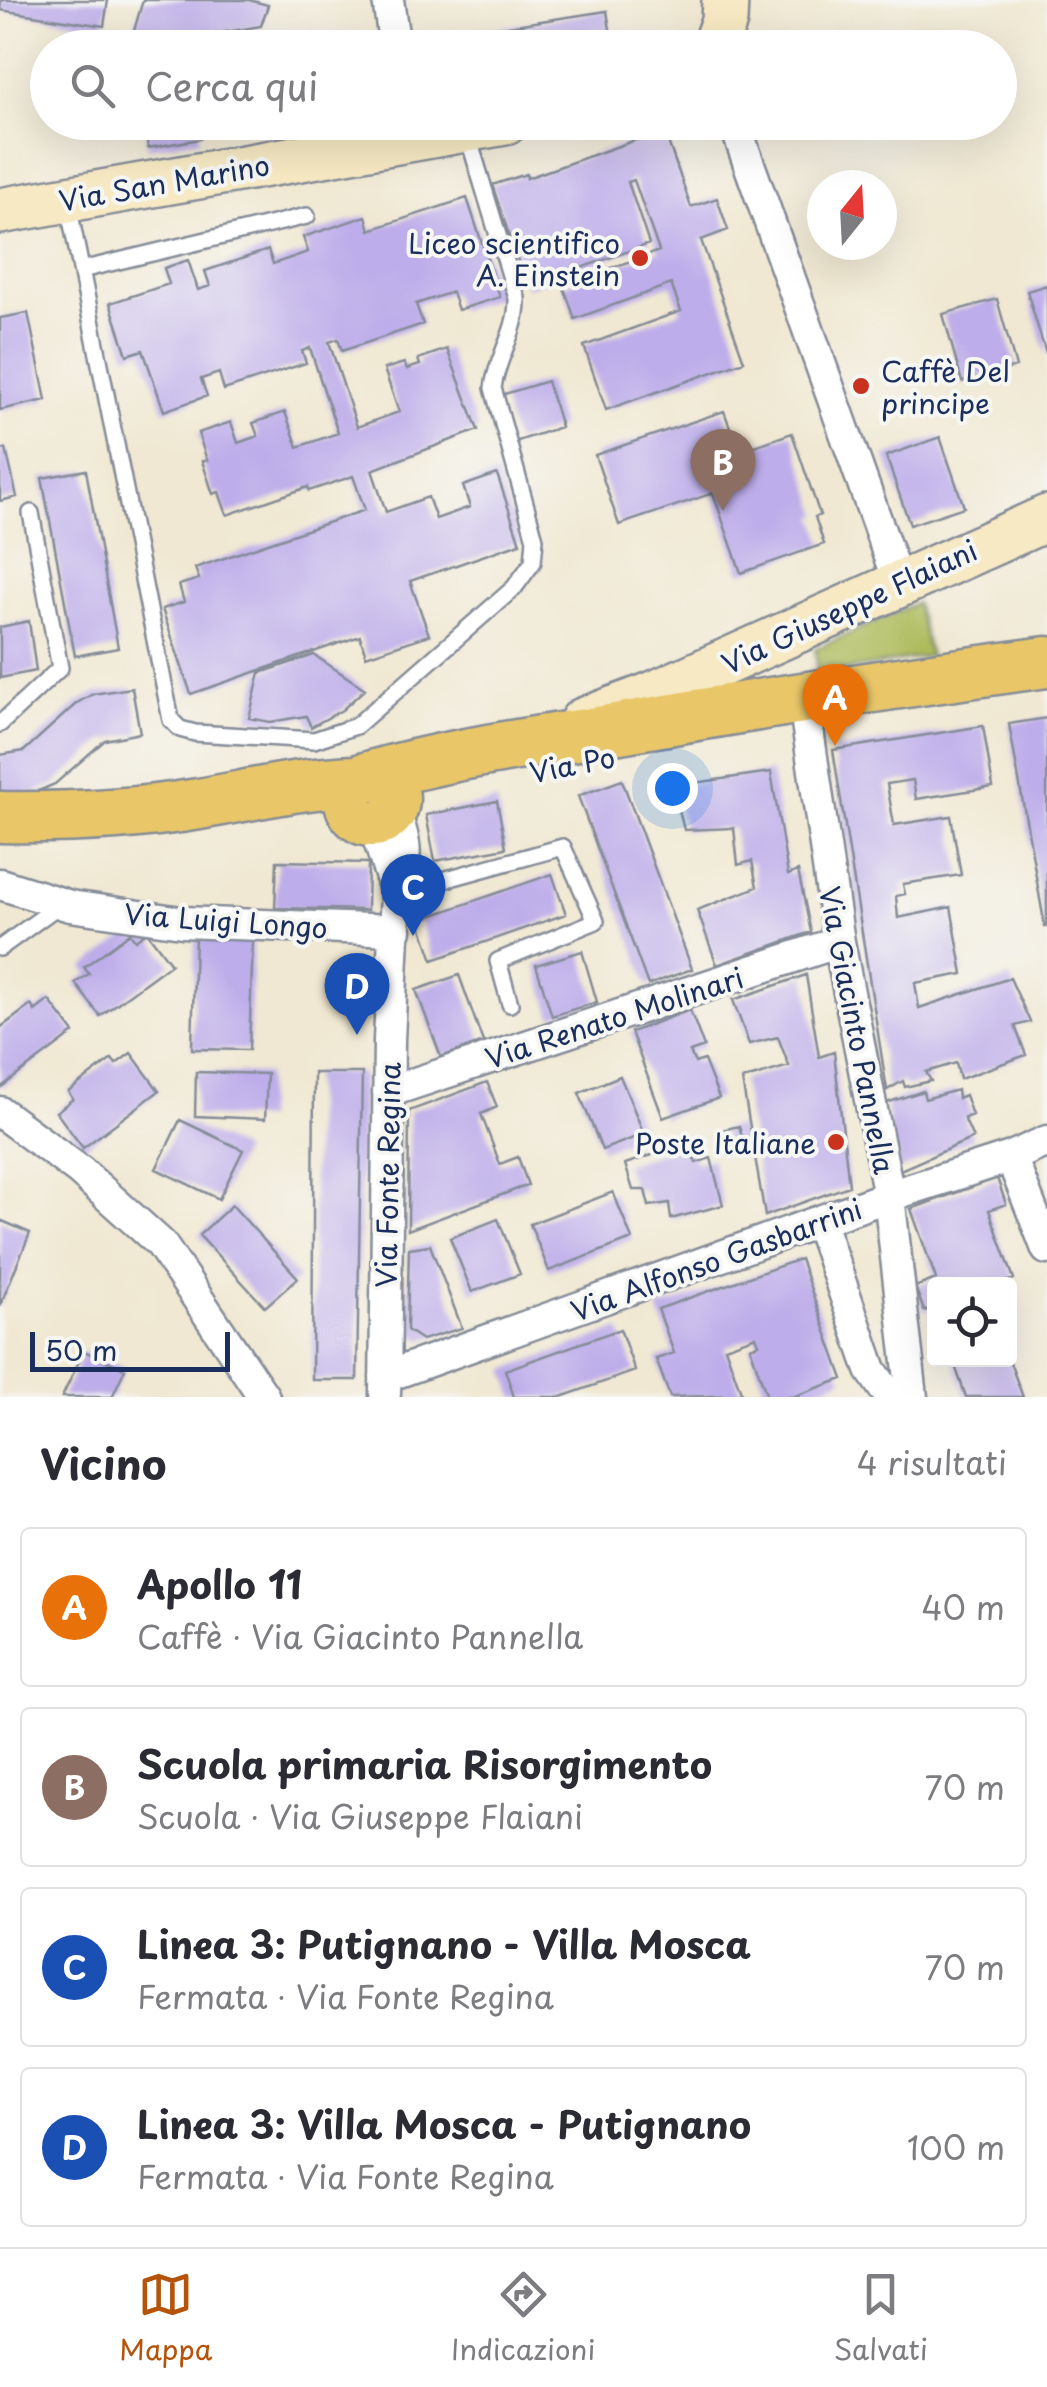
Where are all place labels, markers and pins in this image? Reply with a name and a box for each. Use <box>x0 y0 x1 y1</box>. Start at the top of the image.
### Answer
place label: Liceo scientifico A. Einstein <box>408 221 620 296</box>
marker: Liceo scientifico A. Einstein <box>629 247 651 269</box>
place label: Caffè Del principe <box>881 349 1010 424</box>
marker: Caffè Del principe <box>850 375 872 397</box>
pin: B <box>690 428 756 511</box>
pin: A <box>802 664 868 746</box>
pin: C <box>380 854 446 936</box>
pin: D <box>324 952 390 1035</box>
place label: Poste Italiane <box>635 1121 816 1164</box>
marker: Poste Italiane <box>825 1131 847 1153</box>

